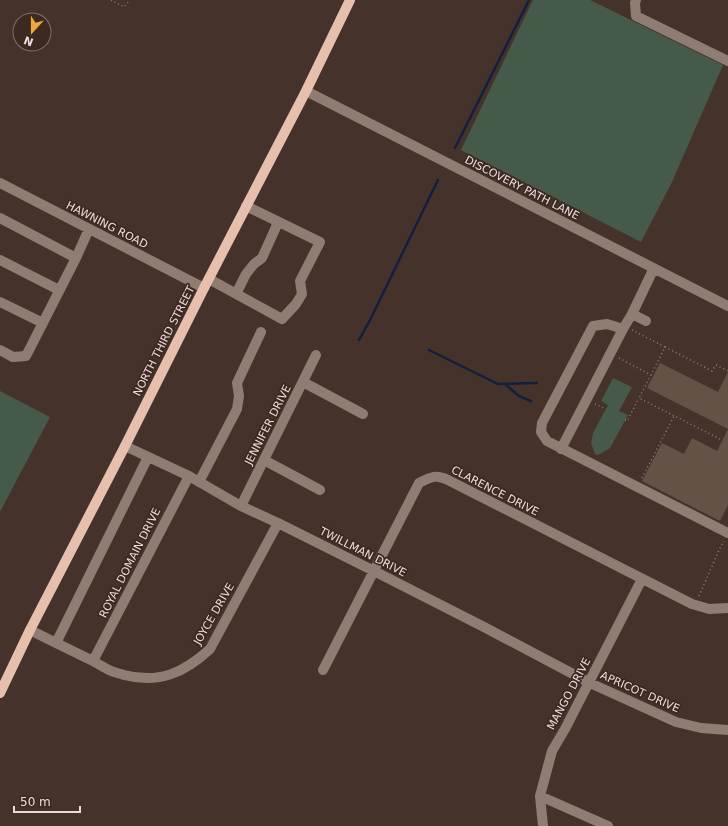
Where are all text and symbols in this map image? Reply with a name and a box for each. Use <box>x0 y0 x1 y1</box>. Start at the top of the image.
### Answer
north arrow <box>12 12 52 52</box>
text: N <box>22 33 35 49</box>
street label: DISCOVERY PATH LANE <box>463 153 581 223</box>
street label: HAWNING ROAD <box>64 199 150 251</box>
street label: NORTH THIRD STREET <box>131 283 198 398</box>
street label: JENNIFER DRIVE <box>242 383 294 468</box>
street label: CLARENCE DRIVE <box>449 463 541 519</box>
street label: ROYAL DOMAIN DRIVE <box>97 506 163 620</box>
street label: TWILLMAN DRIVE <box>317 524 409 580</box>
street label: JOYCE DRIVE <box>191 581 237 648</box>
street label: MANGO DRIVE <box>545 656 593 732</box>
street label: APRICOT DRIVE <box>598 669 682 715</box>
scale bar <box>14 788 80 814</box>
text: 50 m <box>20 795 51 809</box>

